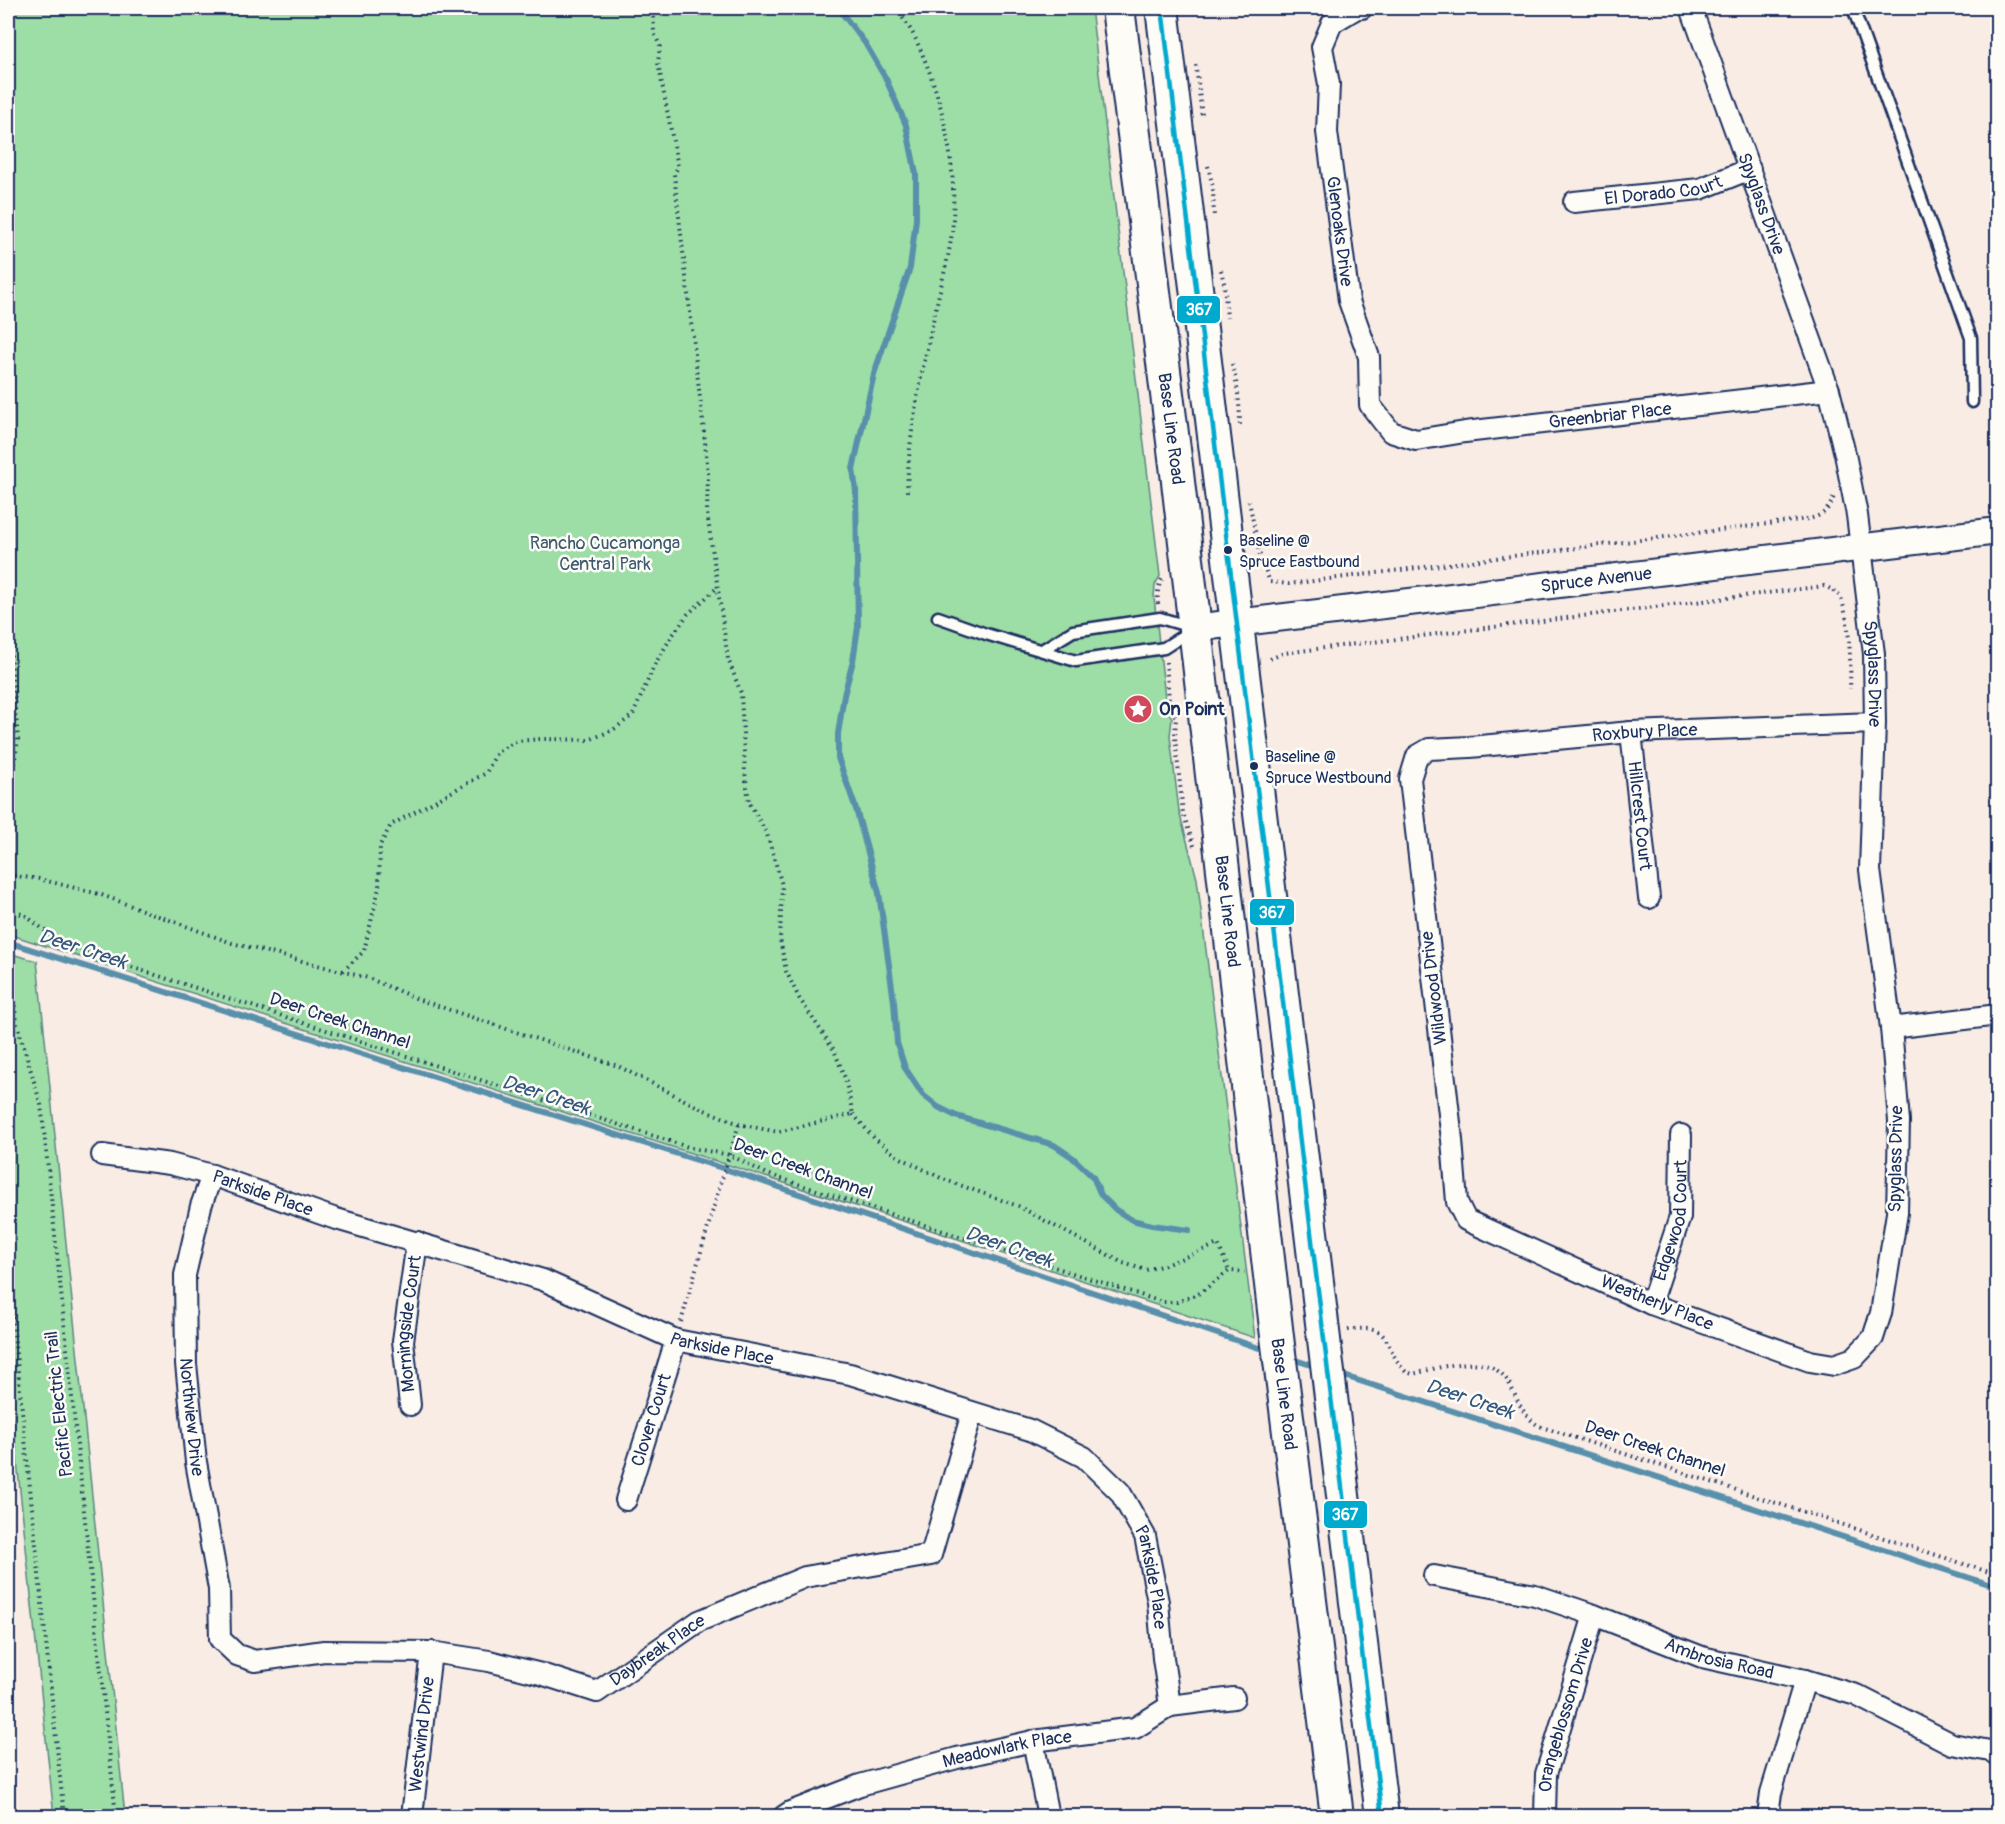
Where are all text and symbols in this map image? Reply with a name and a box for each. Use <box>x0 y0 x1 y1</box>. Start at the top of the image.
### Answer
street label: Spyglass Drive <box>1733 149 1791 258</box>
street label: El Dorado Court <box>1603 170 1726 210</box>
street label: Glenoaks Drive <box>1321 175 1359 288</box>
line badge: 367 <box>1176 295 1221 324</box>
text: 367 <box>1186 300 1213 320</box>
street label: Base Line Road <box>1153 371 1190 486</box>
street label: Greenbriar Place <box>1548 397 1673 434</box>
place label: Baseline @ Spruce Eastbound <box>1239 531 1360 572</box>
park label: Rancho Cucamonga Central Park <box>530 532 680 576</box>
marker: Baseline @ Spruce Eastbound <box>1222 544 1234 556</box>
street label: Spruce Avenue <box>1539 561 1653 598</box>
street label: Spyglass Drive <box>1858 619 1887 727</box>
place icon: On Point <box>1122 693 1154 725</box>
place label: On Point <box>1159 698 1225 721</box>
street label: Roxbury Place <box>1591 718 1698 747</box>
place label: Baseline @ Spruce Westbound <box>1265 747 1392 788</box>
marker: Baseline @ Spruce Westbound <box>1248 760 1260 772</box>
street label: Hillcrest Court <box>1623 760 1658 872</box>
street label: Base Line Road <box>1210 854 1246 969</box>
line badge: 367 <box>1249 898 1295 926</box>
text: 367 <box>1259 903 1286 923</box>
water label: Deer Creek <box>36 923 132 975</box>
street label: Wildwood Drive <box>1416 930 1452 1046</box>
street label: Deer Creek Channel <box>267 987 413 1055</box>
water label: Deer Creek <box>499 1069 595 1121</box>
street label: Spyglass Drive <box>1884 1105 1908 1213</box>
street label: Deer Creek Channel <box>730 1133 876 1205</box>
street label: Edgewood Court <box>1648 1159 1692 1284</box>
street label: Parkside Place <box>209 1165 316 1222</box>
water label: Deer Creek <box>962 1220 1058 1274</box>
street label: Morningside Court <box>391 1253 427 1393</box>
street label: Weatherly Place <box>1597 1270 1717 1336</box>
street label: Parkside Place <box>666 1327 776 1370</box>
street label: Pacific Electric Trail <box>40 1330 78 1478</box>
street label: Base Line Road <box>1266 1337 1303 1451</box>
street label: Northview Drive <box>174 1358 210 1478</box>
street label: Clover Court <box>626 1370 677 1469</box>
water label: Deer Creek <box>1423 1373 1519 1425</box>
street label: Deer Creek Channel <box>1582 1415 1728 1483</box>
line badge: 367 <box>1323 1500 1368 1529</box>
text: 367 <box>1332 1505 1359 1525</box>
street label: Parkside Place <box>1130 1521 1172 1630</box>
street label: Daybreak Place <box>605 1608 708 1691</box>
street label: Ambrosia Road <box>1661 1632 1776 1684</box>
street label: Orangeblossom Drive <box>1534 1635 1598 1792</box>
street label: Westwind Drive <box>403 1675 440 1794</box>
street label: Meadowlark Place <box>940 1725 1073 1773</box>

